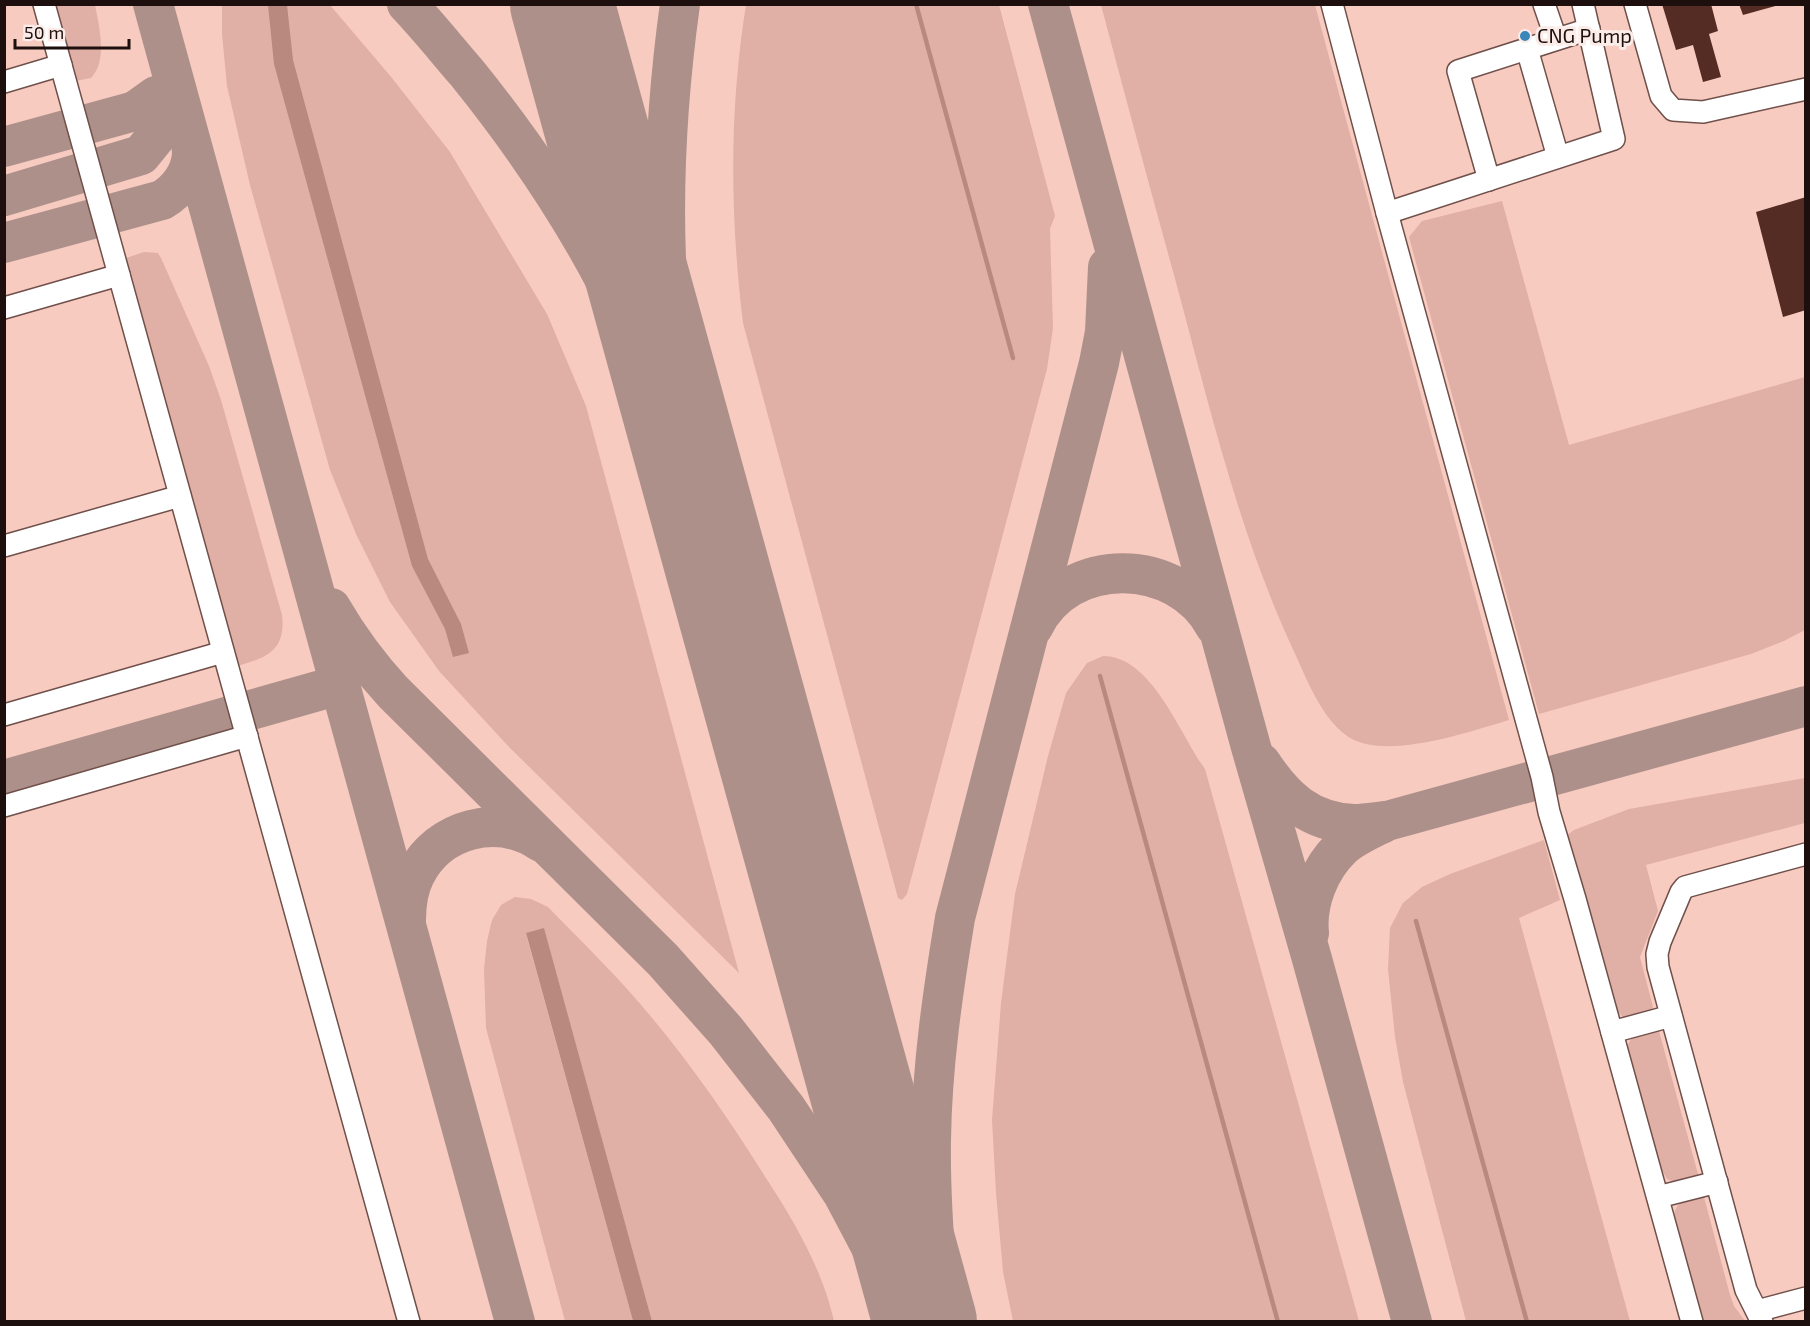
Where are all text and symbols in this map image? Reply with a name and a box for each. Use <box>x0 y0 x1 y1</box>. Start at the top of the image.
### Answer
scale bar <box>15 12 129 50</box>
text: 50 m <box>24 21 64 43</box>
place label: CNG Pump <box>1537 23 1632 47</box>
marker: CNG Pump <box>1518 29 1532 43</box>

